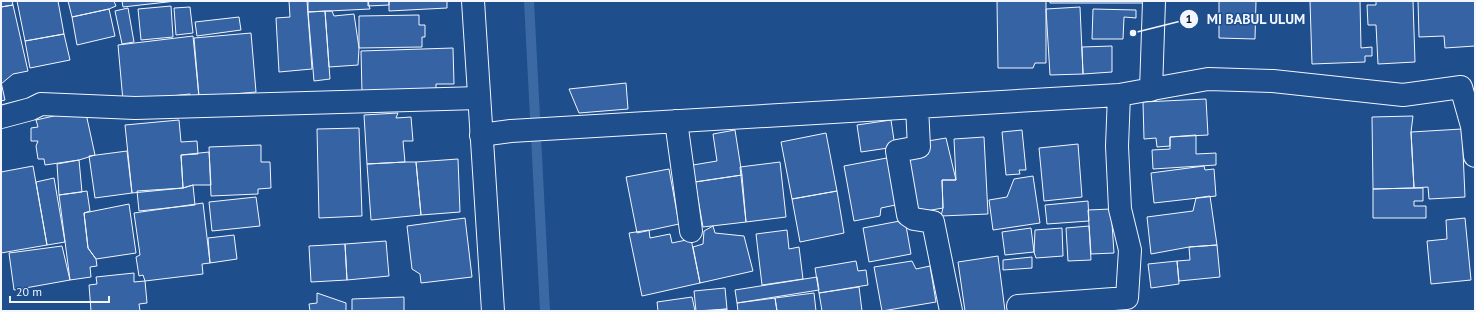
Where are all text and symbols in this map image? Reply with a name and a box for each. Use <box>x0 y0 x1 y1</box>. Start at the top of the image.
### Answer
callout: MI BABUL ULUM <box>1179 6 1314 32</box>
text: MI BABUL ULUM <box>1207 10 1305 28</box>
text: 1 <box>1186 11 1192 26</box>
scale bar <box>10 278 109 304</box>
text: 20 m <box>16 284 42 299</box>

